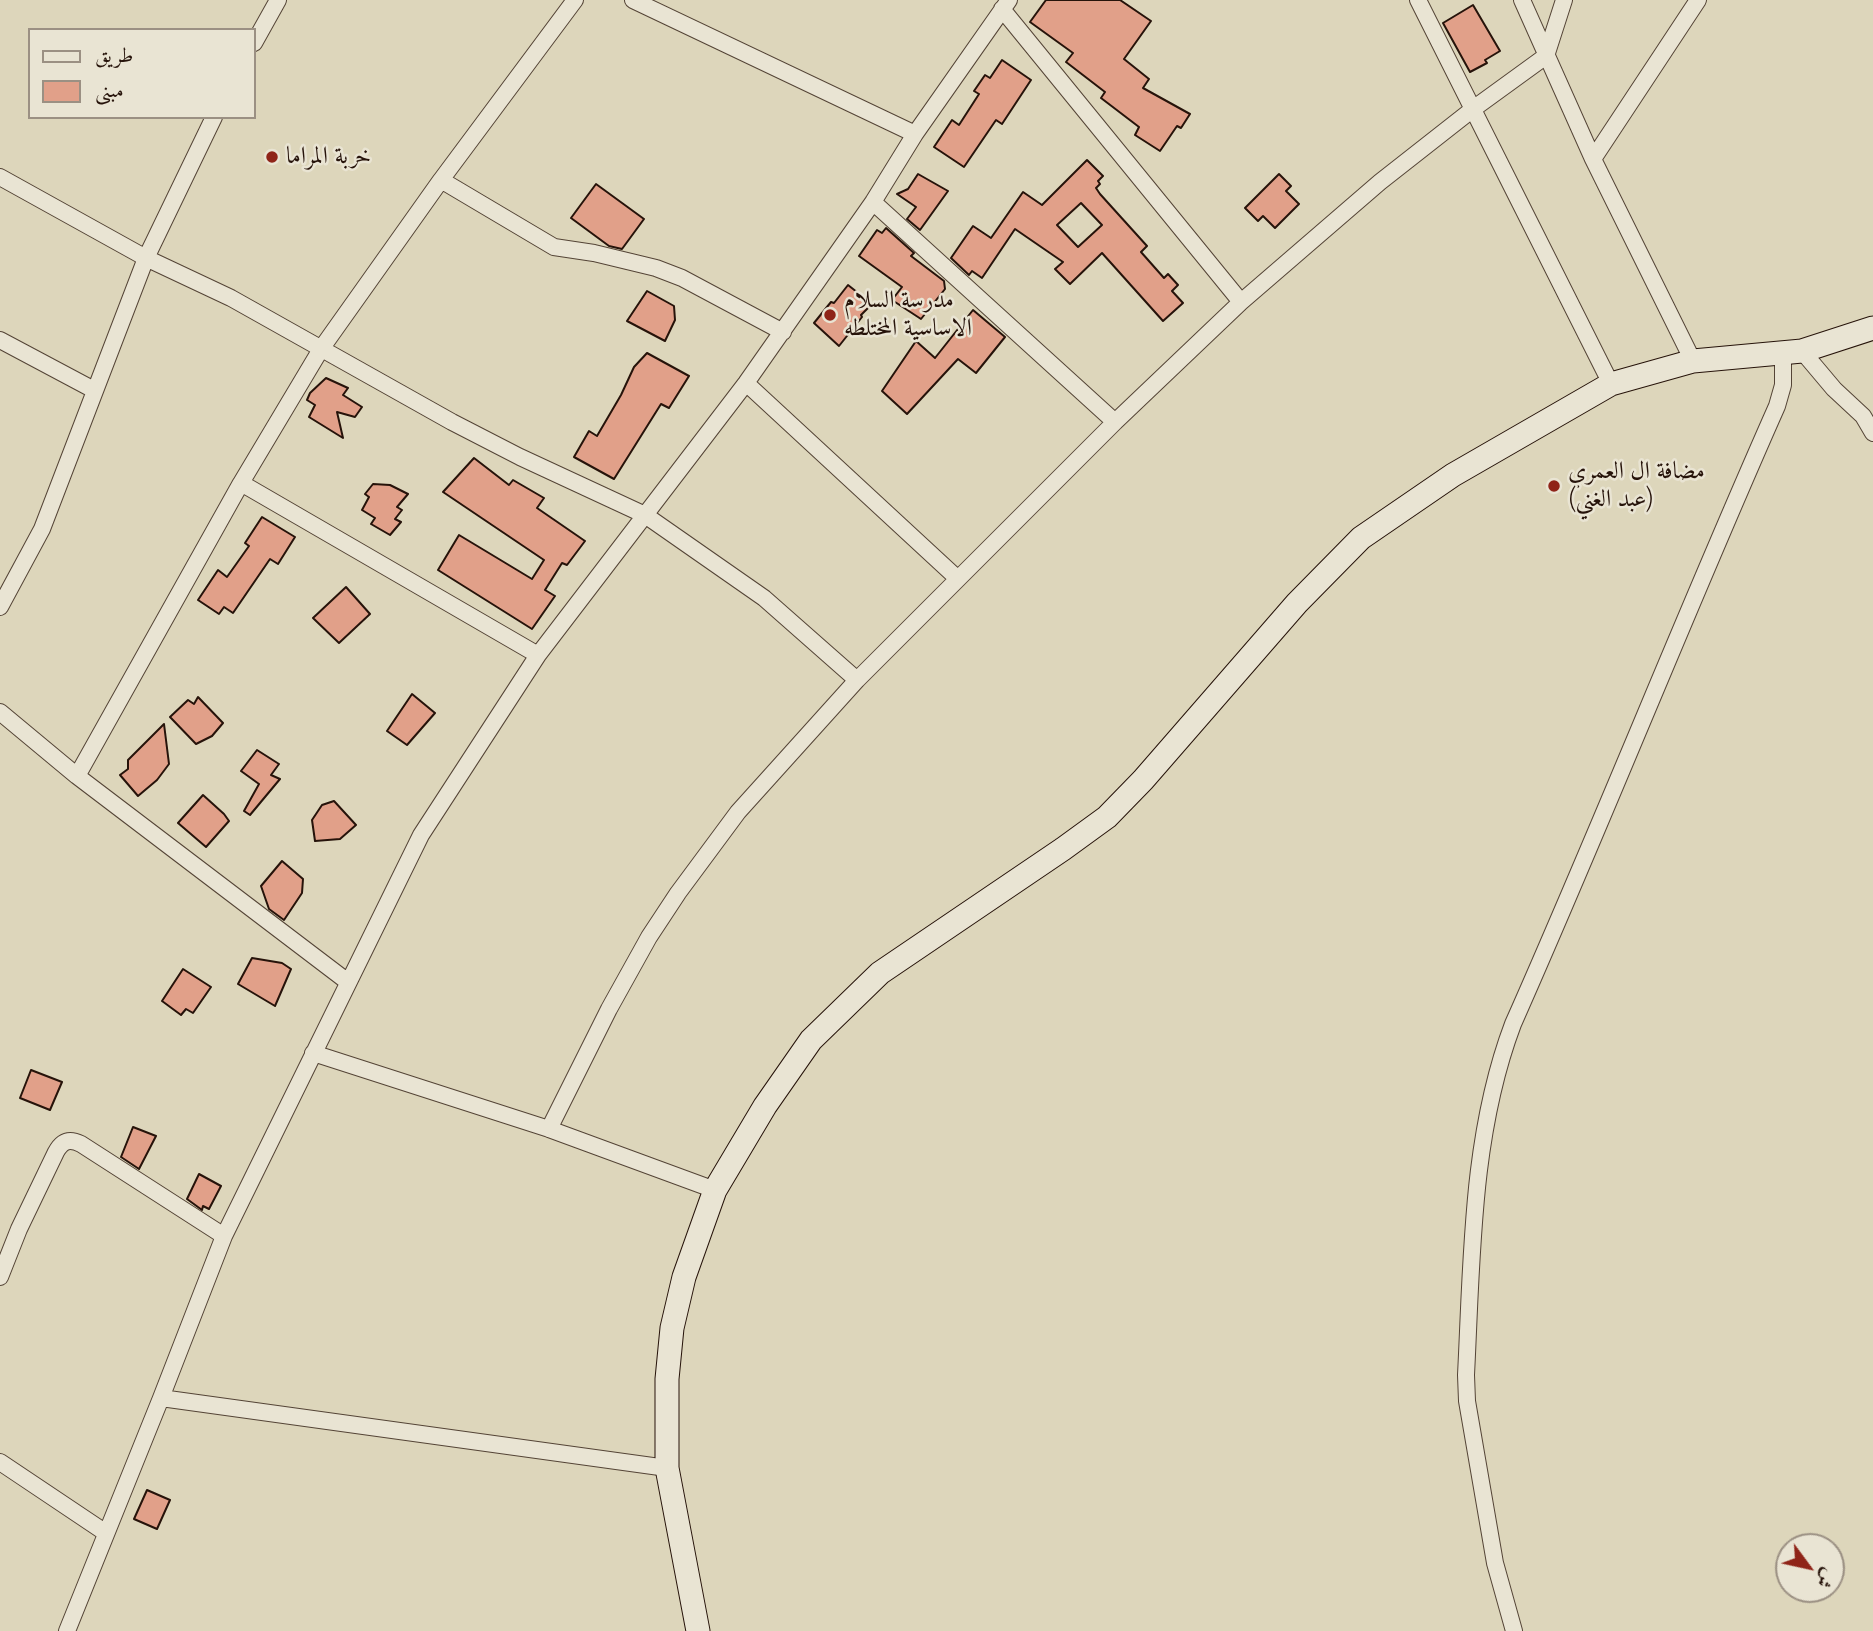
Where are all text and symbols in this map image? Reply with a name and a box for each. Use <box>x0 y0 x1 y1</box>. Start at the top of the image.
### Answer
legend <box>28 28 256 119</box>
text: طريق <box>95 41 133 70</box>
text: مبنى <box>95 76 124 105</box>
place label: خربة المراما <box>286 143 371 171</box>
marker: خربة المراما <box>264 149 280 165</box>
place label: مدرسة السلام الاساسية المختلطه <box>844 287 972 343</box>
marker: مدرسة السلام الاساسية المختلطه <box>822 307 838 323</box>
place label: مضافة ال العمري (عبد الغني) <box>1568 458 1705 514</box>
marker: مضافة ال العمري (عبد الغني) <box>1546 478 1562 494</box>
north arrow <box>1775 1533 1845 1603</box>
text: ش <box>1810 1563 1842 1593</box>

